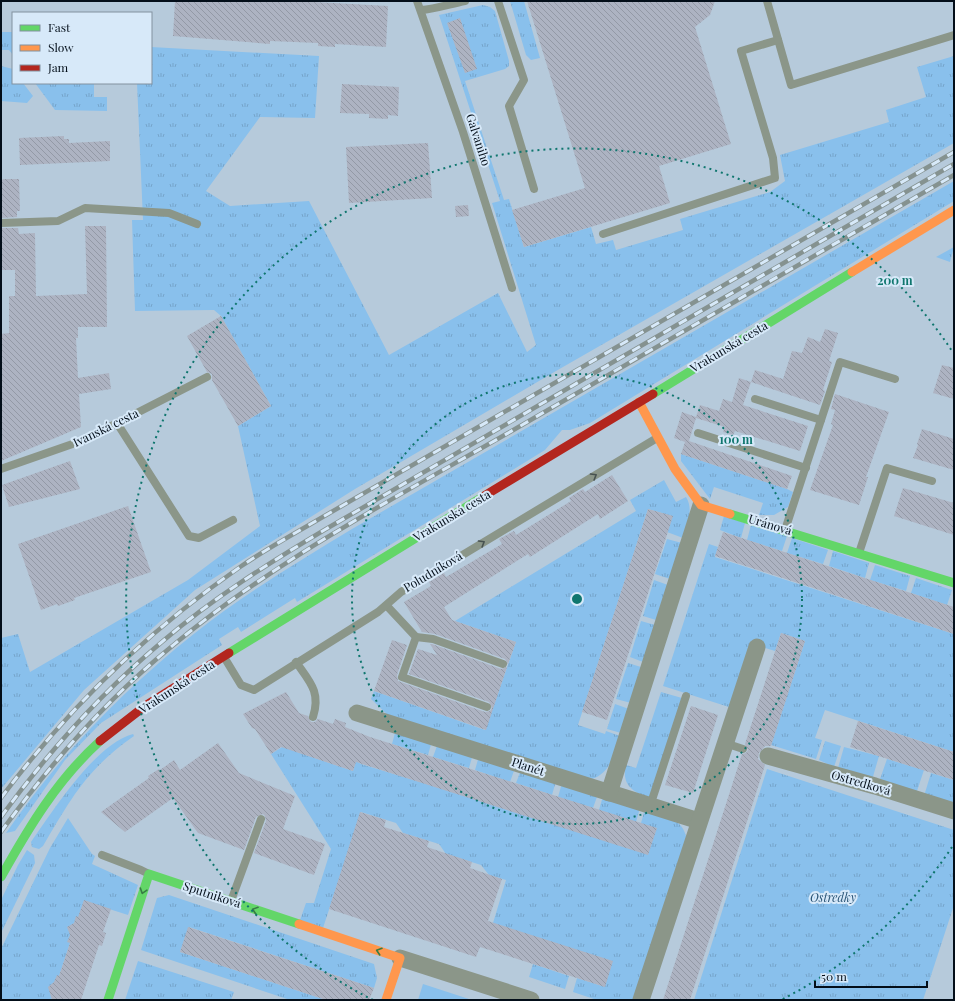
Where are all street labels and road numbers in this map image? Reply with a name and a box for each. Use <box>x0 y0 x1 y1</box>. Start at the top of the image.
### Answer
street label: Galvaniho <box>463 112 495 168</box>
street label: Vrakunská cesta <box>686 317 770 376</box>
street label: Ivanská cesta <box>70 404 141 450</box>
street label: Vrakunská cesta <box>409 486 493 545</box>
street label: Uránová <box>747 510 794 538</box>
street label: Poludníková <box>400 547 465 595</box>
street label: Vrakunská cesta <box>135 656 217 717</box>
street label: Planét <box>510 753 548 779</box>
street label: Ostredková <box>830 766 893 798</box>
street label: Sputniková <box>181 877 243 911</box>

